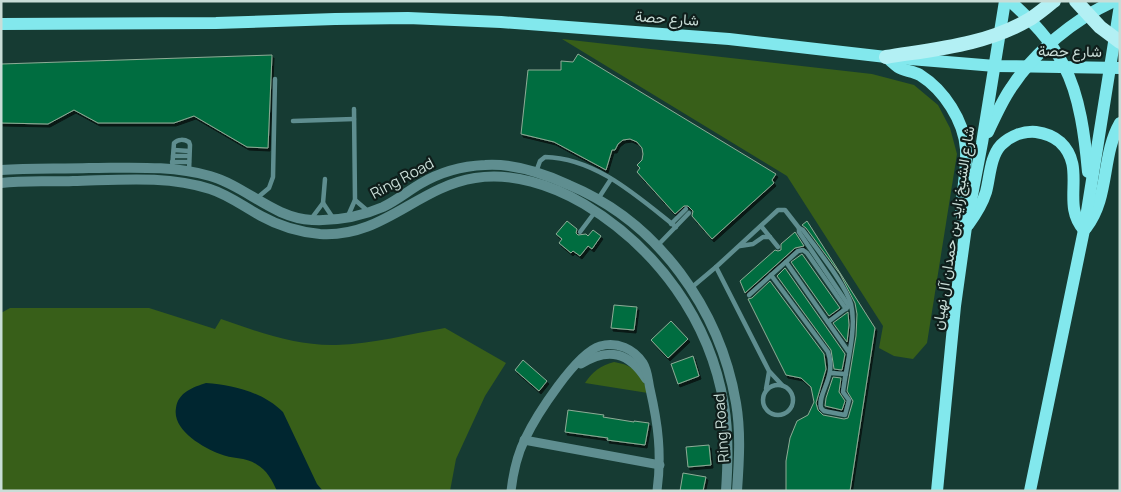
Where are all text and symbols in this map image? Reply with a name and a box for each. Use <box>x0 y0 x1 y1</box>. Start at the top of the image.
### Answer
street label: شارع حصة <box>634 5 700 32</box>
street label: شارع حصة <box>1038 40 1102 63</box>
street label: شارع الشيخ زايد بن حمدان آل نهيان <box>926 124 981 332</box>
street label: Ring Road <box>366 152 438 204</box>
street label: Ring Road <box>708 393 734 463</box>

